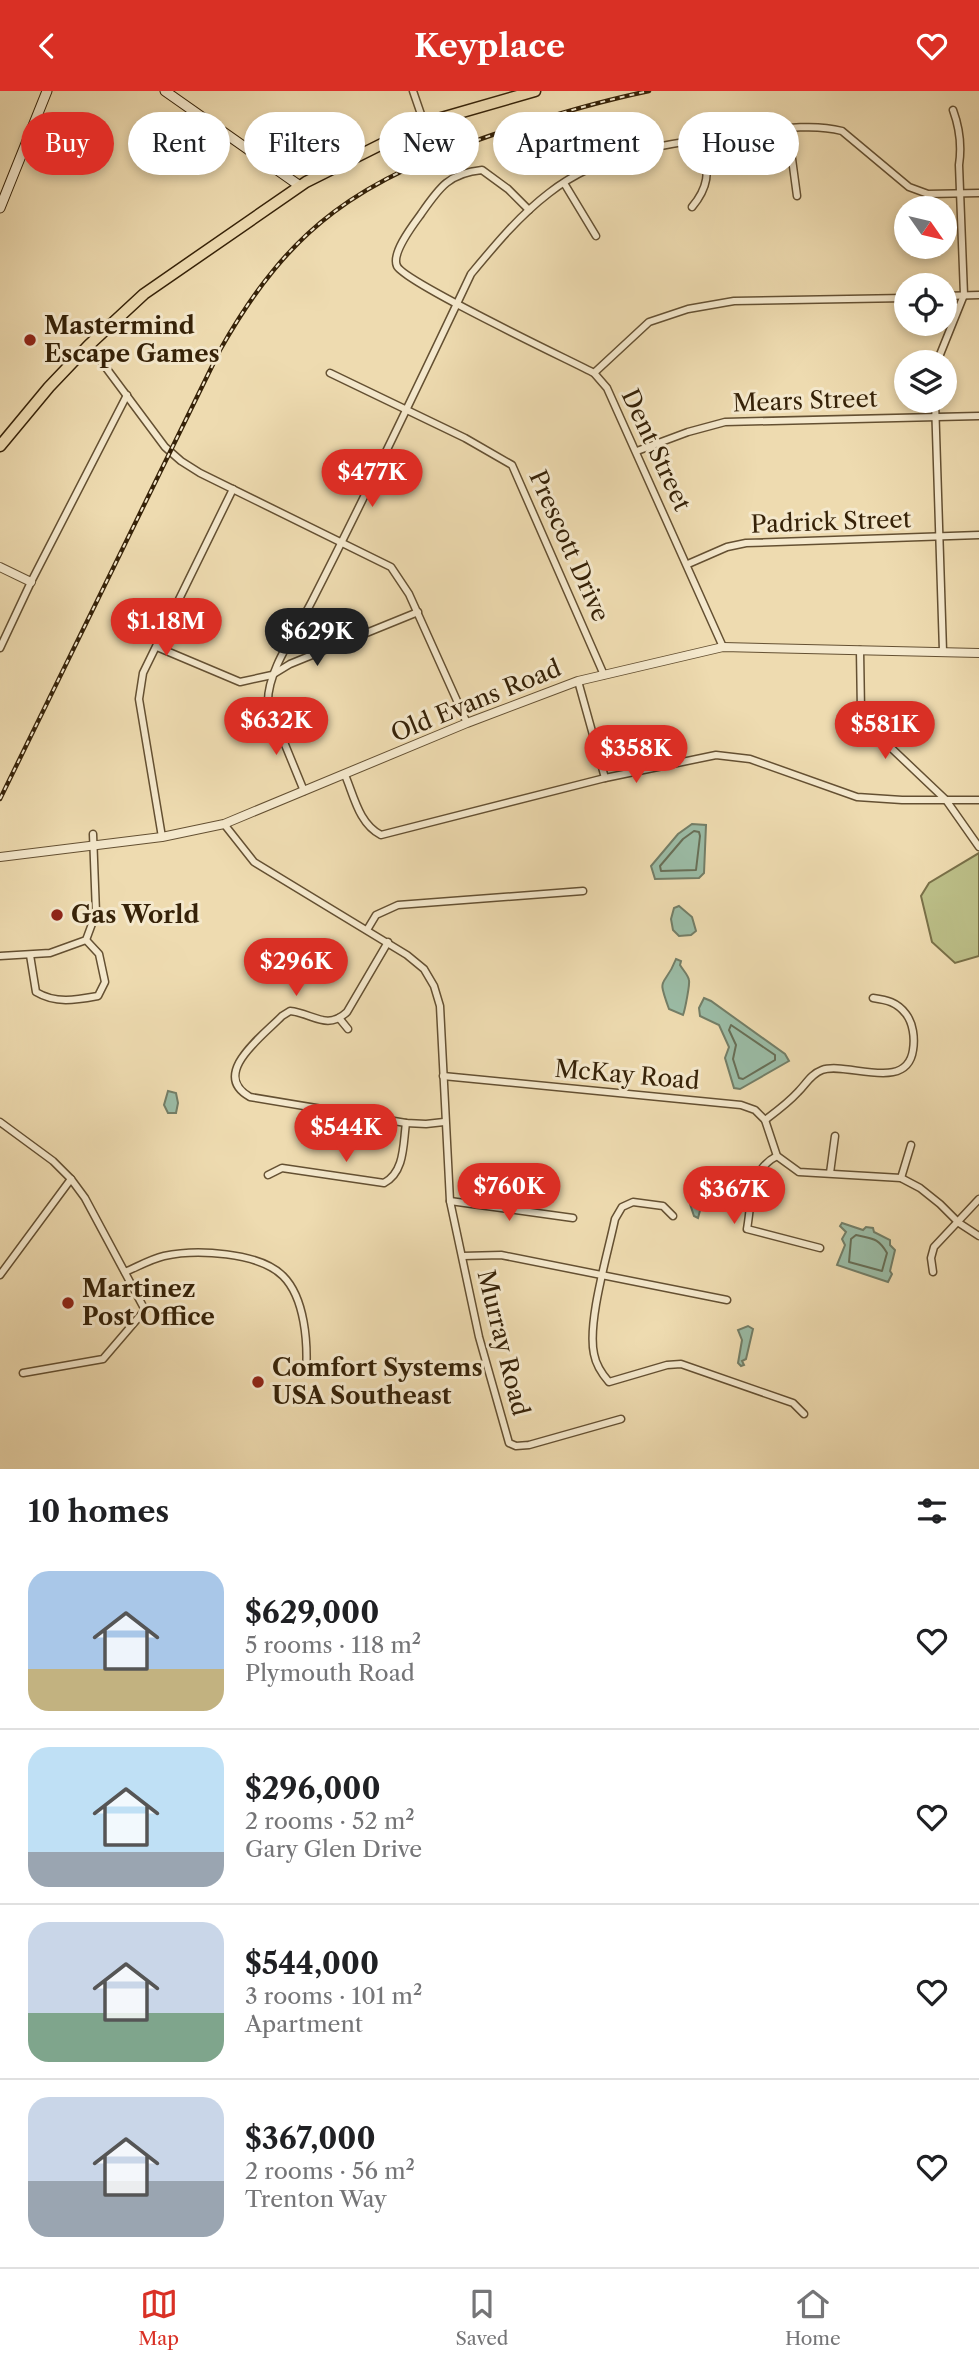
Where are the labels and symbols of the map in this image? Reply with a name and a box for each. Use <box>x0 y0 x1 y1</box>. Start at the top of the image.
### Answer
north arrow <box>894 196 957 259</box>
place label: Mastermind Escape Games <box>44 311 220 368</box>
marker: Mastermind Escape Games <box>22 332 38 348</box>
street label: Mears Street <box>732 383 878 418</box>
street label: Dent Street <box>616 384 697 516</box>
pin: $477K <box>323 449 421 509</box>
street label: Prescott Drive <box>523 466 616 626</box>
street label: Padrick Street <box>750 504 912 539</box>
pin: $1.18M <box>109 599 223 658</box>
pin: $629K <box>268 609 366 668</box>
street label: Old Evans Road <box>387 653 565 748</box>
pin: $632K <box>227 697 325 757</box>
pin: $581K <box>836 701 934 761</box>
pin: $358K <box>587 725 685 785</box>
place label: Gas World <box>71 900 200 929</box>
marker: Gas World <box>49 907 65 923</box>
pin: $296K <box>247 939 345 998</box>
street label: McKay Road <box>553 1054 701 1095</box>
pin: $544K <box>297 1105 395 1164</box>
pin: $760K <box>460 1163 558 1223</box>
pin: $367K <box>685 1167 783 1226</box>
street label: Murray Road <box>471 1267 536 1419</box>
place label: Martinez Post Office <box>82 1274 215 1331</box>
marker: Martinez Post Office <box>60 1295 76 1311</box>
place label: Comfort Systems USA Southeast <box>272 1353 483 1410</box>
marker: Comfort Systems USA Southeast <box>250 1374 266 1390</box>

